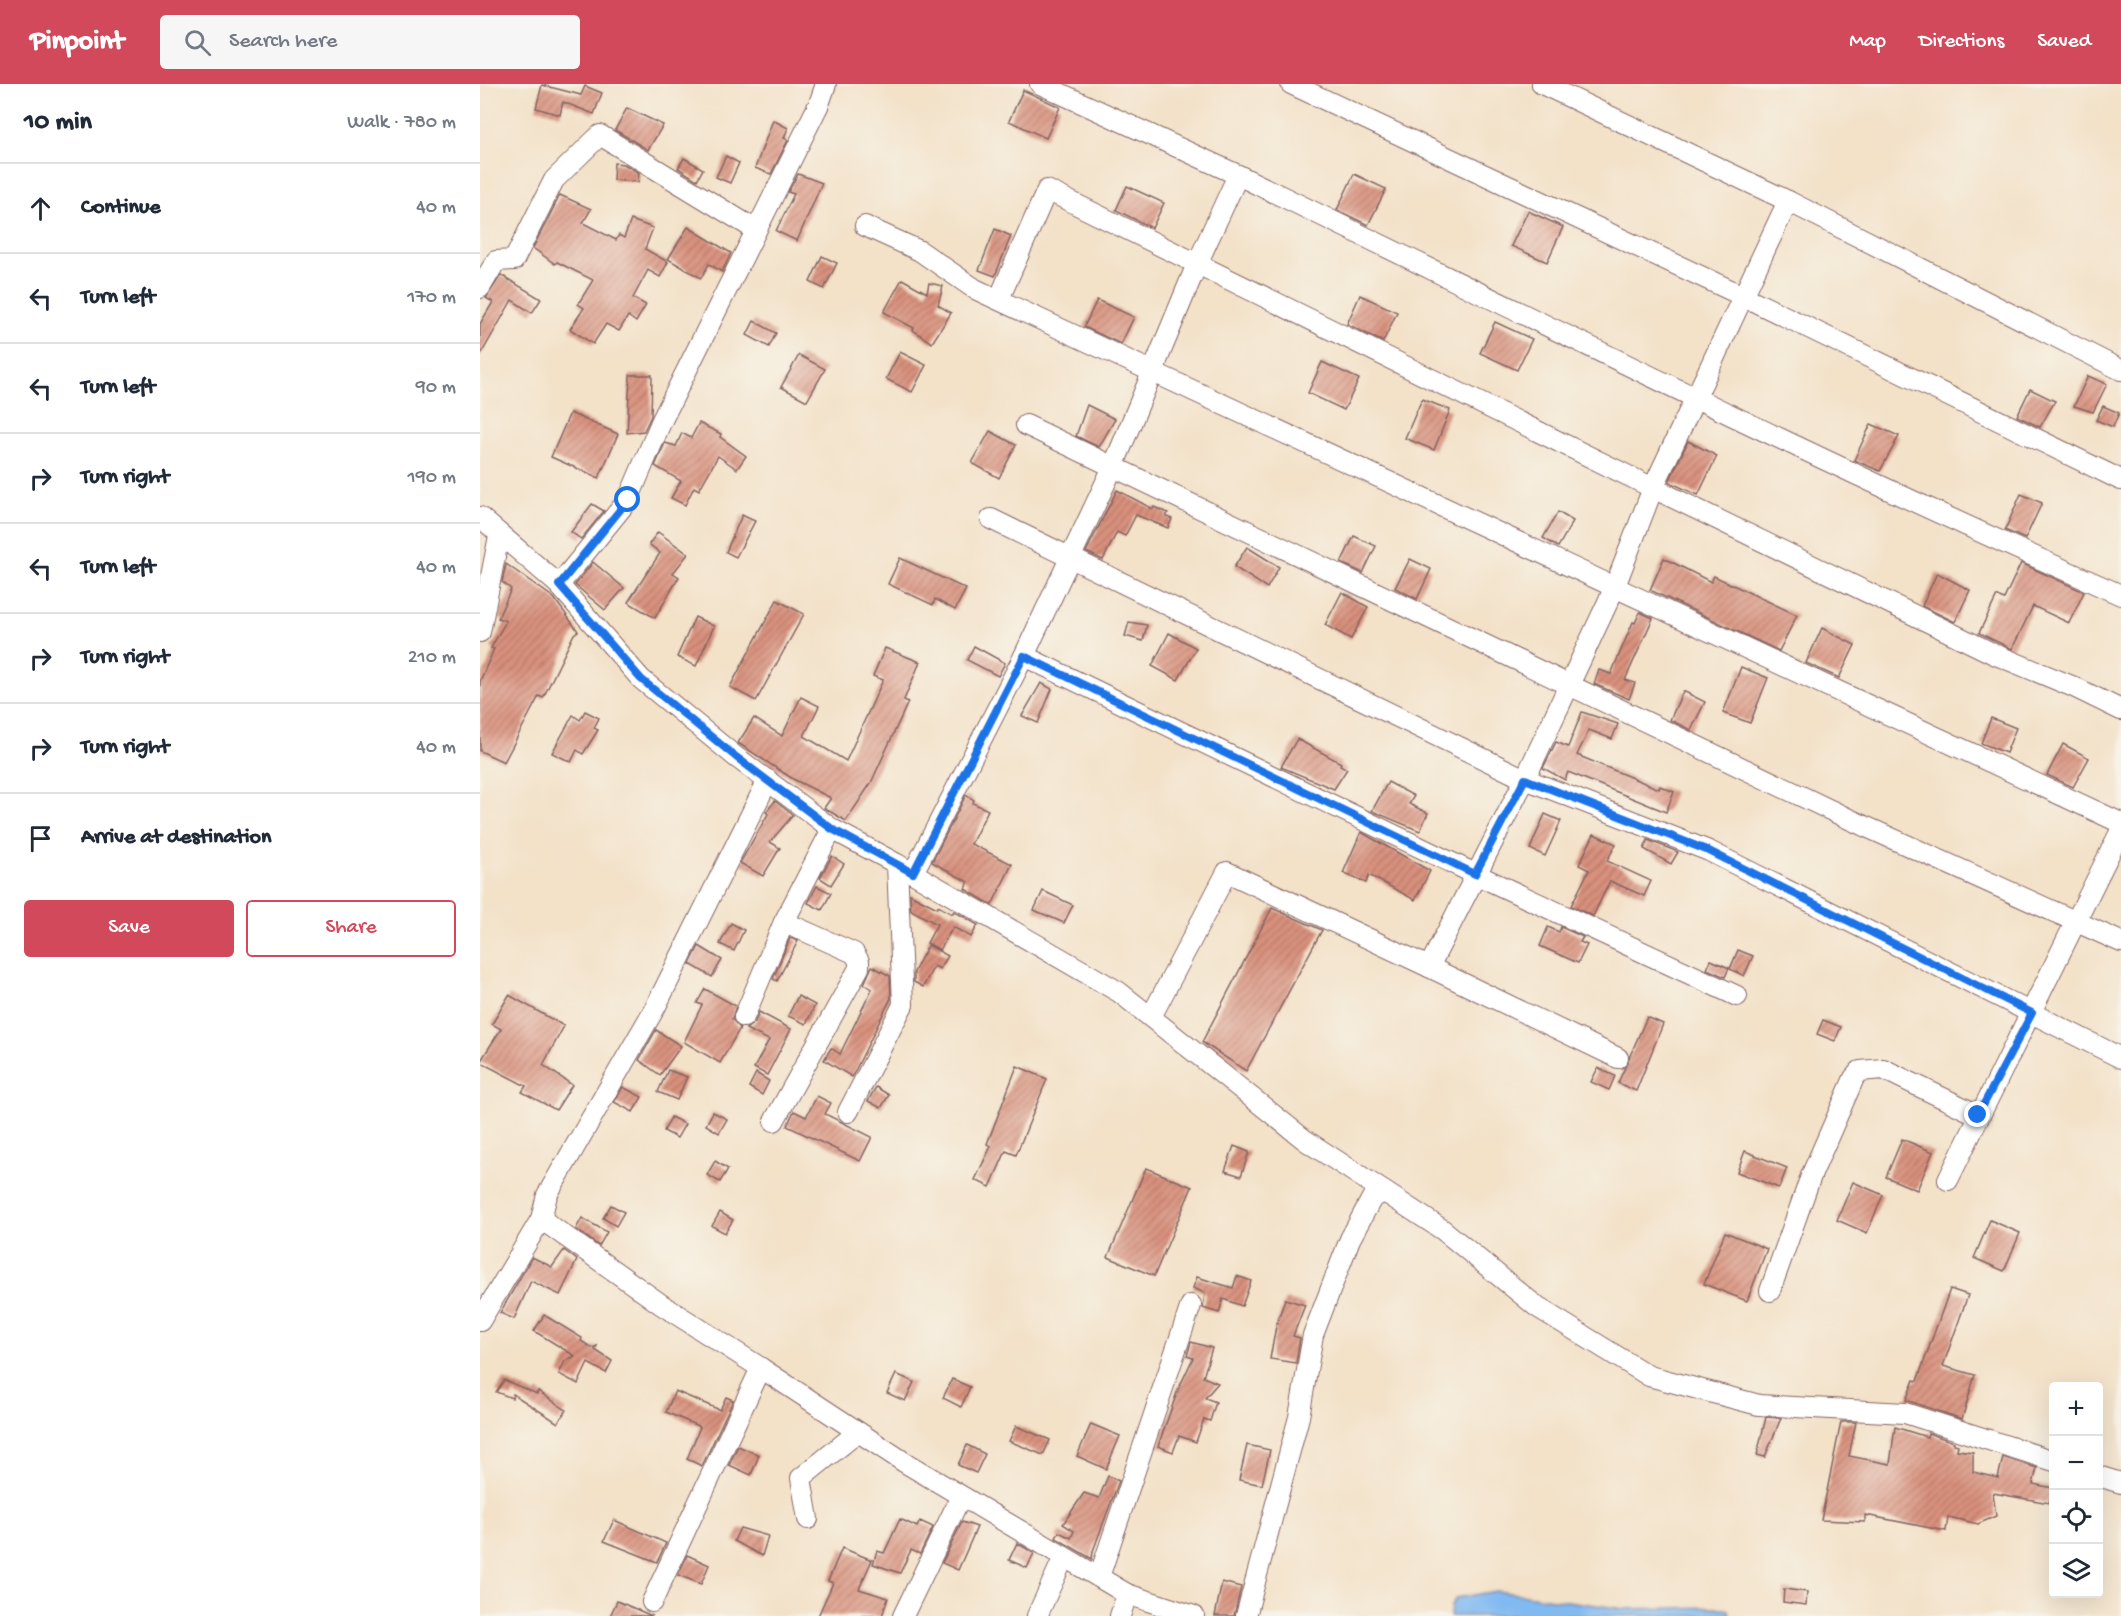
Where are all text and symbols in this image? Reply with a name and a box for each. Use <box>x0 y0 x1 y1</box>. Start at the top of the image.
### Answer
search box <box>160 15 580 69</box>
text: Pinpoint <box>30 26 124 59</box>
icon: search <box>181 26 214 59</box>
text: Search here <box>229 29 337 55</box>
text: Map <box>1849 30 1886 55</box>
text: Directions <box>1919 30 2004 55</box>
text: Saved <box>2037 30 2091 55</box>
text: 10 min <box>24 108 92 139</box>
text: Walk · 780 m <box>347 112 456 135</box>
icon: ahead <box>24 192 57 225</box>
text: Continue <box>81 195 161 221</box>
text: 40 m <box>416 197 456 220</box>
icon: left <box>24 282 57 315</box>
text: Turn left <box>81 285 155 311</box>
text: 170 m <box>407 287 456 310</box>
icon: left <box>24 372 57 405</box>
text: Turn left <box>81 375 155 401</box>
text: 90 m <box>416 377 456 400</box>
icon: right <box>24 462 57 495</box>
text: Turn right <box>81 465 169 491</box>
text: 190 m <box>408 467 456 490</box>
route start <box>614 486 640 512</box>
icon: left <box>24 552 57 585</box>
text: Turn left <box>81 555 155 581</box>
text: 40 m <box>416 557 456 580</box>
icon: right <box>24 642 57 675</box>
text: Turn right <box>81 645 169 671</box>
text: 210 m <box>408 647 456 670</box>
icon: right <box>24 732 57 765</box>
text: Turn right <box>81 735 169 761</box>
text: 40 m <box>416 737 456 760</box>
icon: arrive <box>24 822 57 855</box>
text: Arrive at destination <box>81 825 271 851</box>
button: Save <box>24 900 234 957</box>
button: Share <box>246 900 456 957</box>
route end <box>1964 1101 1990 1127</box>
map controls <box>2049 1382 2103 1598</box>
button: + <box>2049 1382 2103 1436</box>
button: − <box>2049 1436 2103 1490</box>
button: locate <box>2049 1490 2103 1544</box>
button: layers <box>2049 1544 2103 1598</box>

